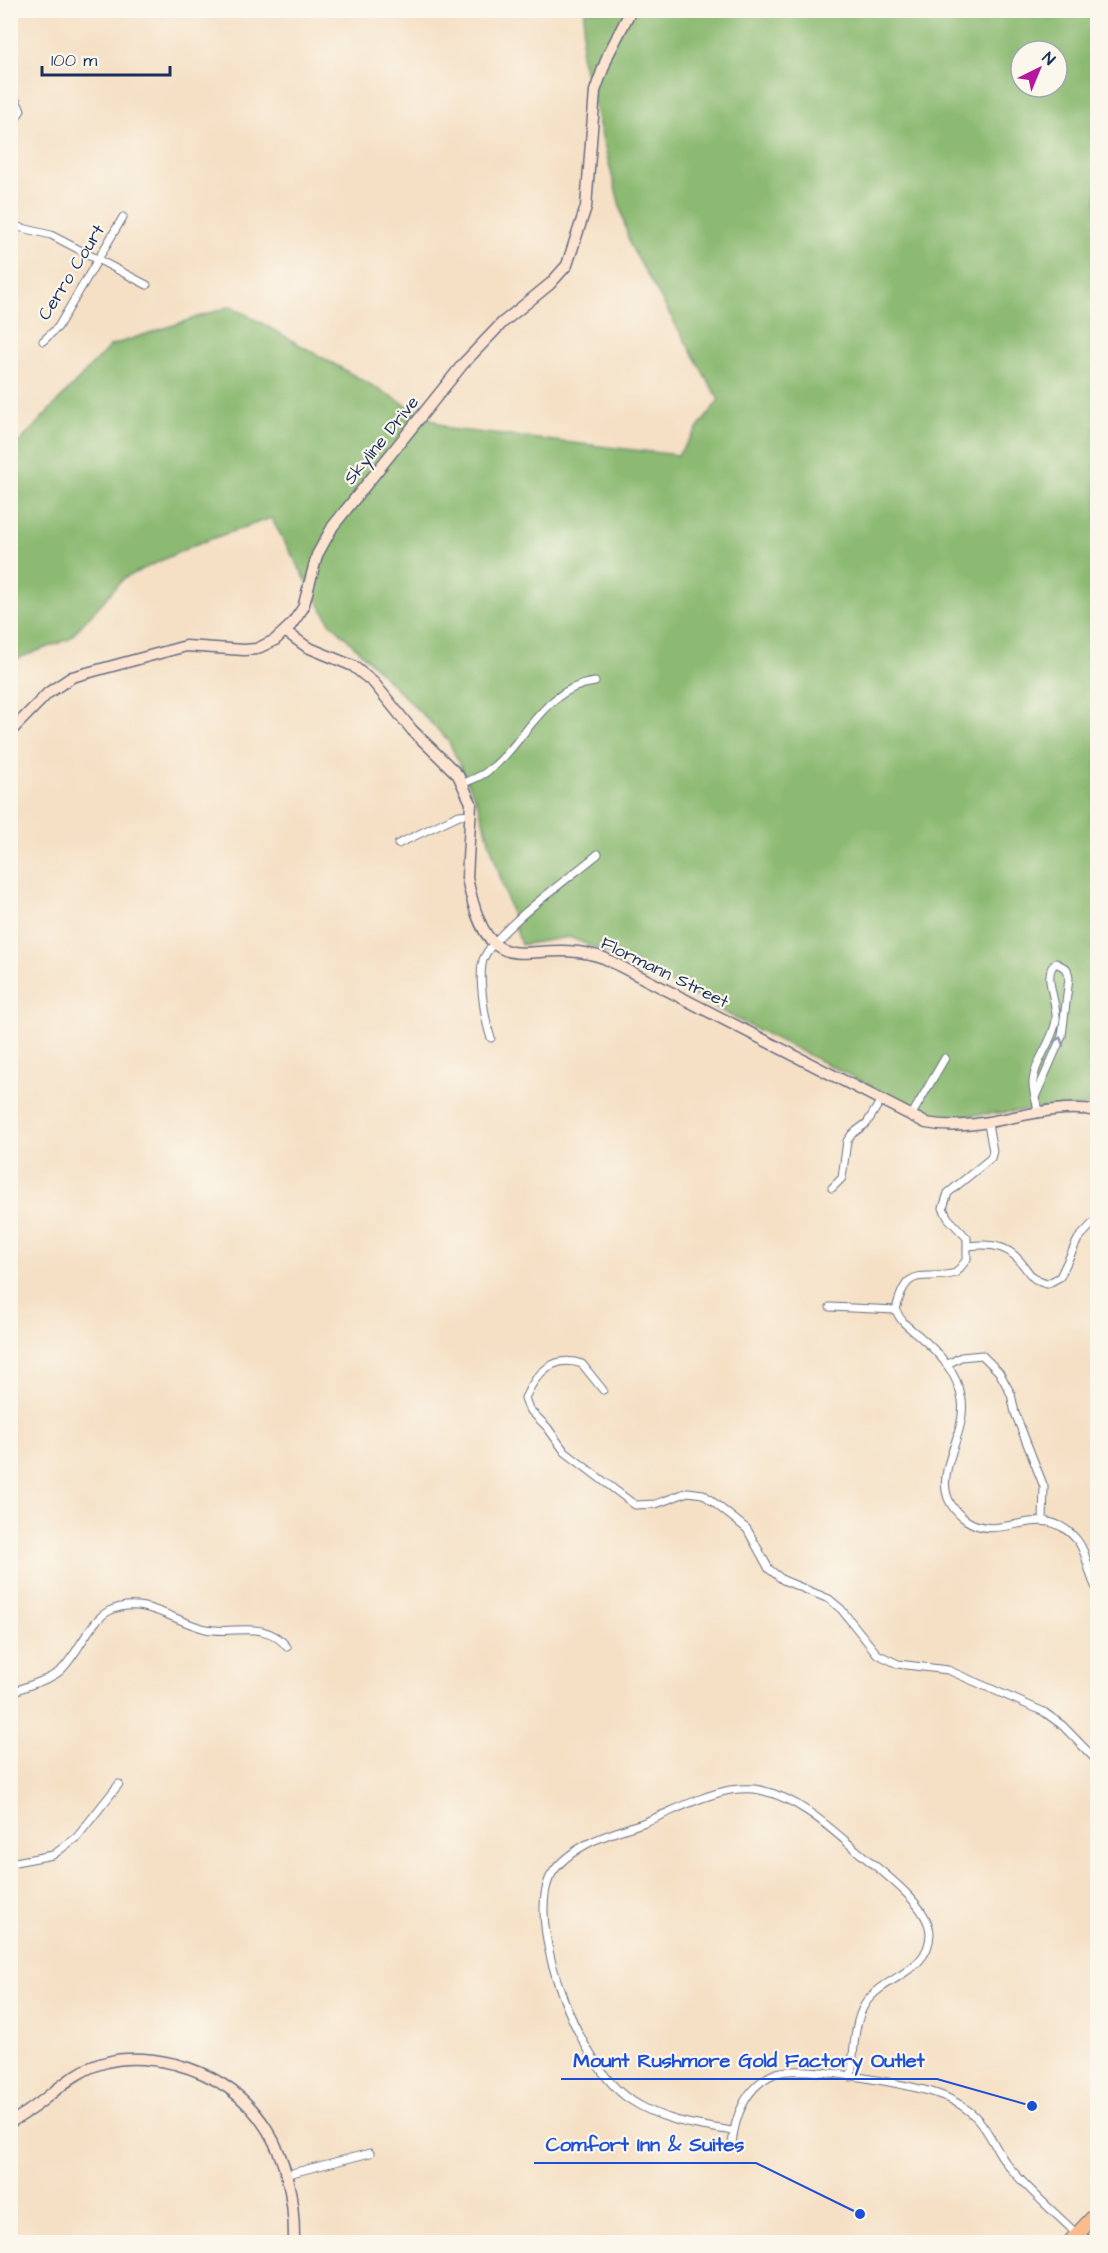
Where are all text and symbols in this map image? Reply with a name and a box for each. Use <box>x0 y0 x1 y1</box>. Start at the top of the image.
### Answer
scale bar <box>42 39 170 77</box>
north arrow <box>1009 39 1069 99</box>
text: N <box>1037 47 1060 70</box>
text: 100 m <box>51 48 97 73</box>
street label: Cerro Court <box>32 219 111 325</box>
street label: Skyline Drive <box>338 391 426 491</box>
street label: Flormann Street <box>597 931 733 1015</box>
one-way arrow <box>1051 1037 1064 1047</box>
callout: Mount Rushmore Gold Factory Outlet <box>561 2041 937 2079</box>
text: Mount Rushmore Gold Factory Outlet <box>573 2047 926 2076</box>
callout: Comfort Inn & Suites <box>534 2125 756 2163</box>
text: Comfort Inn & Suites <box>546 2131 744 2159</box>

